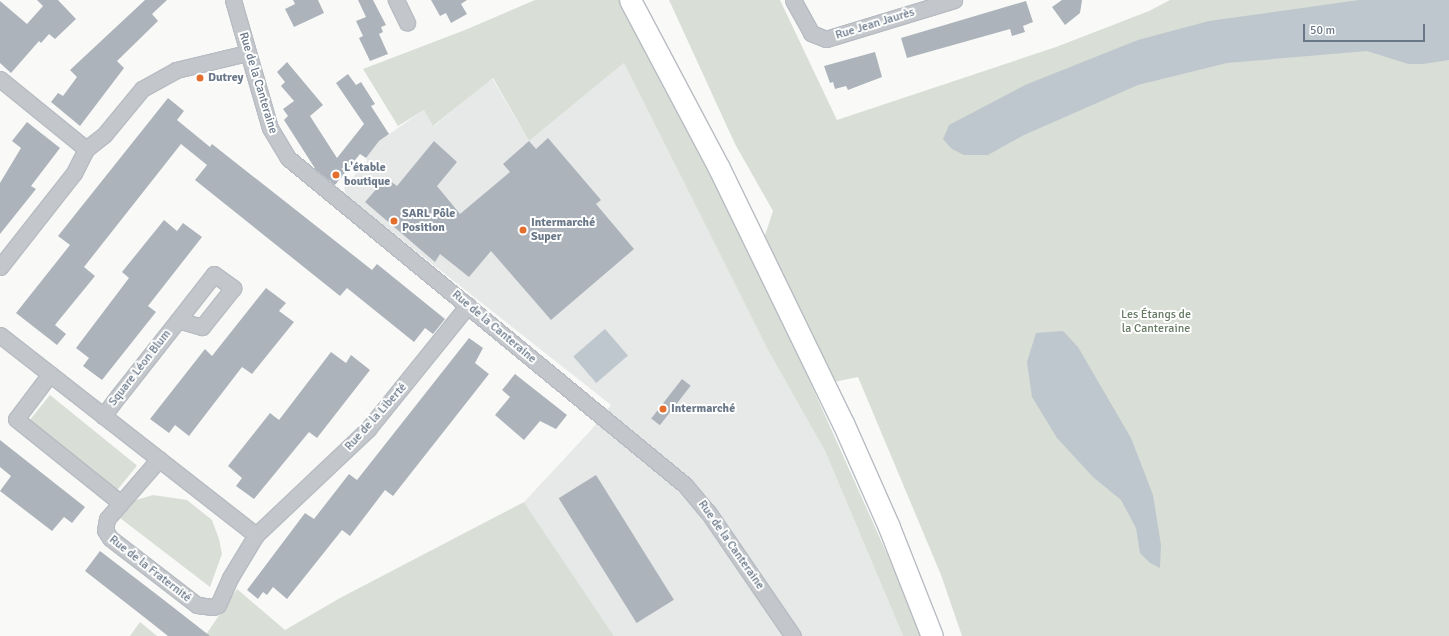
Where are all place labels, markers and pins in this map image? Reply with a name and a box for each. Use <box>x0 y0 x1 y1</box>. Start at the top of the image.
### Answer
place label: Dutrey <box>208 71 244 85</box>
marker: Dutrey <box>195 73 205 83</box>
place label: L'étable boutique <box>344 161 390 189</box>
marker: L'étable boutique <box>331 170 341 180</box>
place label: SARL Pôle Position <box>402 207 455 235</box>
marker: SARL Pôle Position <box>389 216 399 226</box>
place label: Intermarché Super <box>531 216 595 244</box>
marker: Intermarché Super <box>518 225 528 235</box>
place label: Intermarché <box>671 402 735 416</box>
marker: Intermarché <box>658 404 668 414</box>

